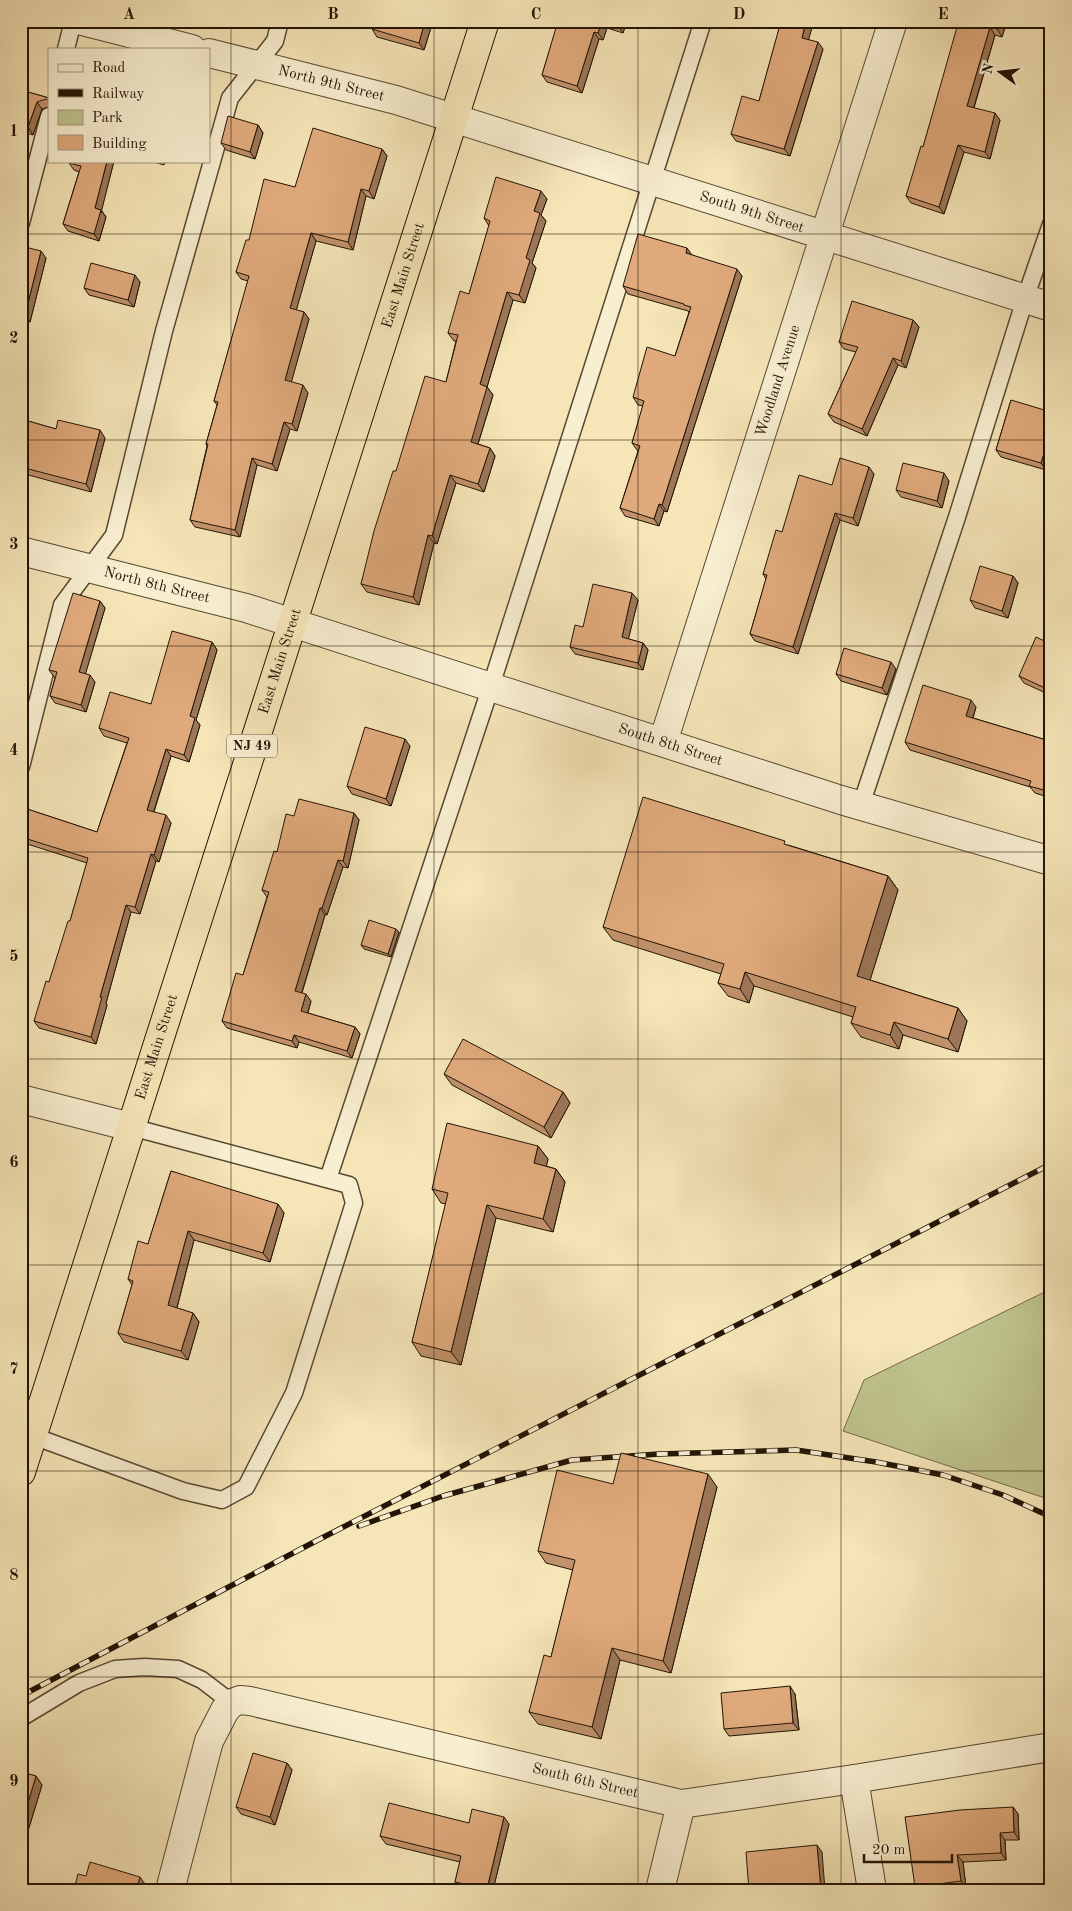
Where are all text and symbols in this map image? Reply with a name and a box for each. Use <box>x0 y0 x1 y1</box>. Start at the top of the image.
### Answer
text: A <box>123 7 135 23</box>
text: B <box>327 7 339 23</box>
text: C <box>531 7 541 23</box>
text: D <box>733 7 745 23</box>
text: E <box>937 7 949 23</box>
legend <box>48 48 210 162</box>
north arrow <box>974 48 1024 98</box>
text: Road <box>92 61 126 76</box>
text: N <box>980 62 997 76</box>
street label: North 9th Street <box>277 63 386 104</box>
text: Railway <box>92 87 145 102</box>
text: Park <box>92 111 123 126</box>
text: 1 <box>9 124 19 140</box>
text: Building <box>92 137 147 152</box>
street label: South 9th Street <box>698 189 806 236</box>
street label: East Main Street <box>380 221 427 330</box>
street label: Woodland Avenue <box>753 323 803 439</box>
text: 2 <box>9 331 19 347</box>
text: 3 <box>9 537 19 553</box>
street label: North 8th Street <box>102 565 211 606</box>
street label: East Main Street <box>256 607 304 716</box>
street label: South 8th Street <box>616 721 724 769</box>
road number: NJ 49 <box>227 734 277 758</box>
text: 4 <box>9 743 19 759</box>
text: 5 <box>9 949 19 965</box>
street label: East Main Street <box>133 993 181 1102</box>
text: 6 <box>9 1155 19 1171</box>
text: 7 <box>9 1362 19 1378</box>
text: 8 <box>9 1568 19 1584</box>
street label: South 6th Street <box>531 1761 640 1801</box>
text: 9 <box>9 1774 19 1790</box>
scale bar <box>864 1831 952 1863</box>
text: 20 m <box>872 1843 906 1858</box>

